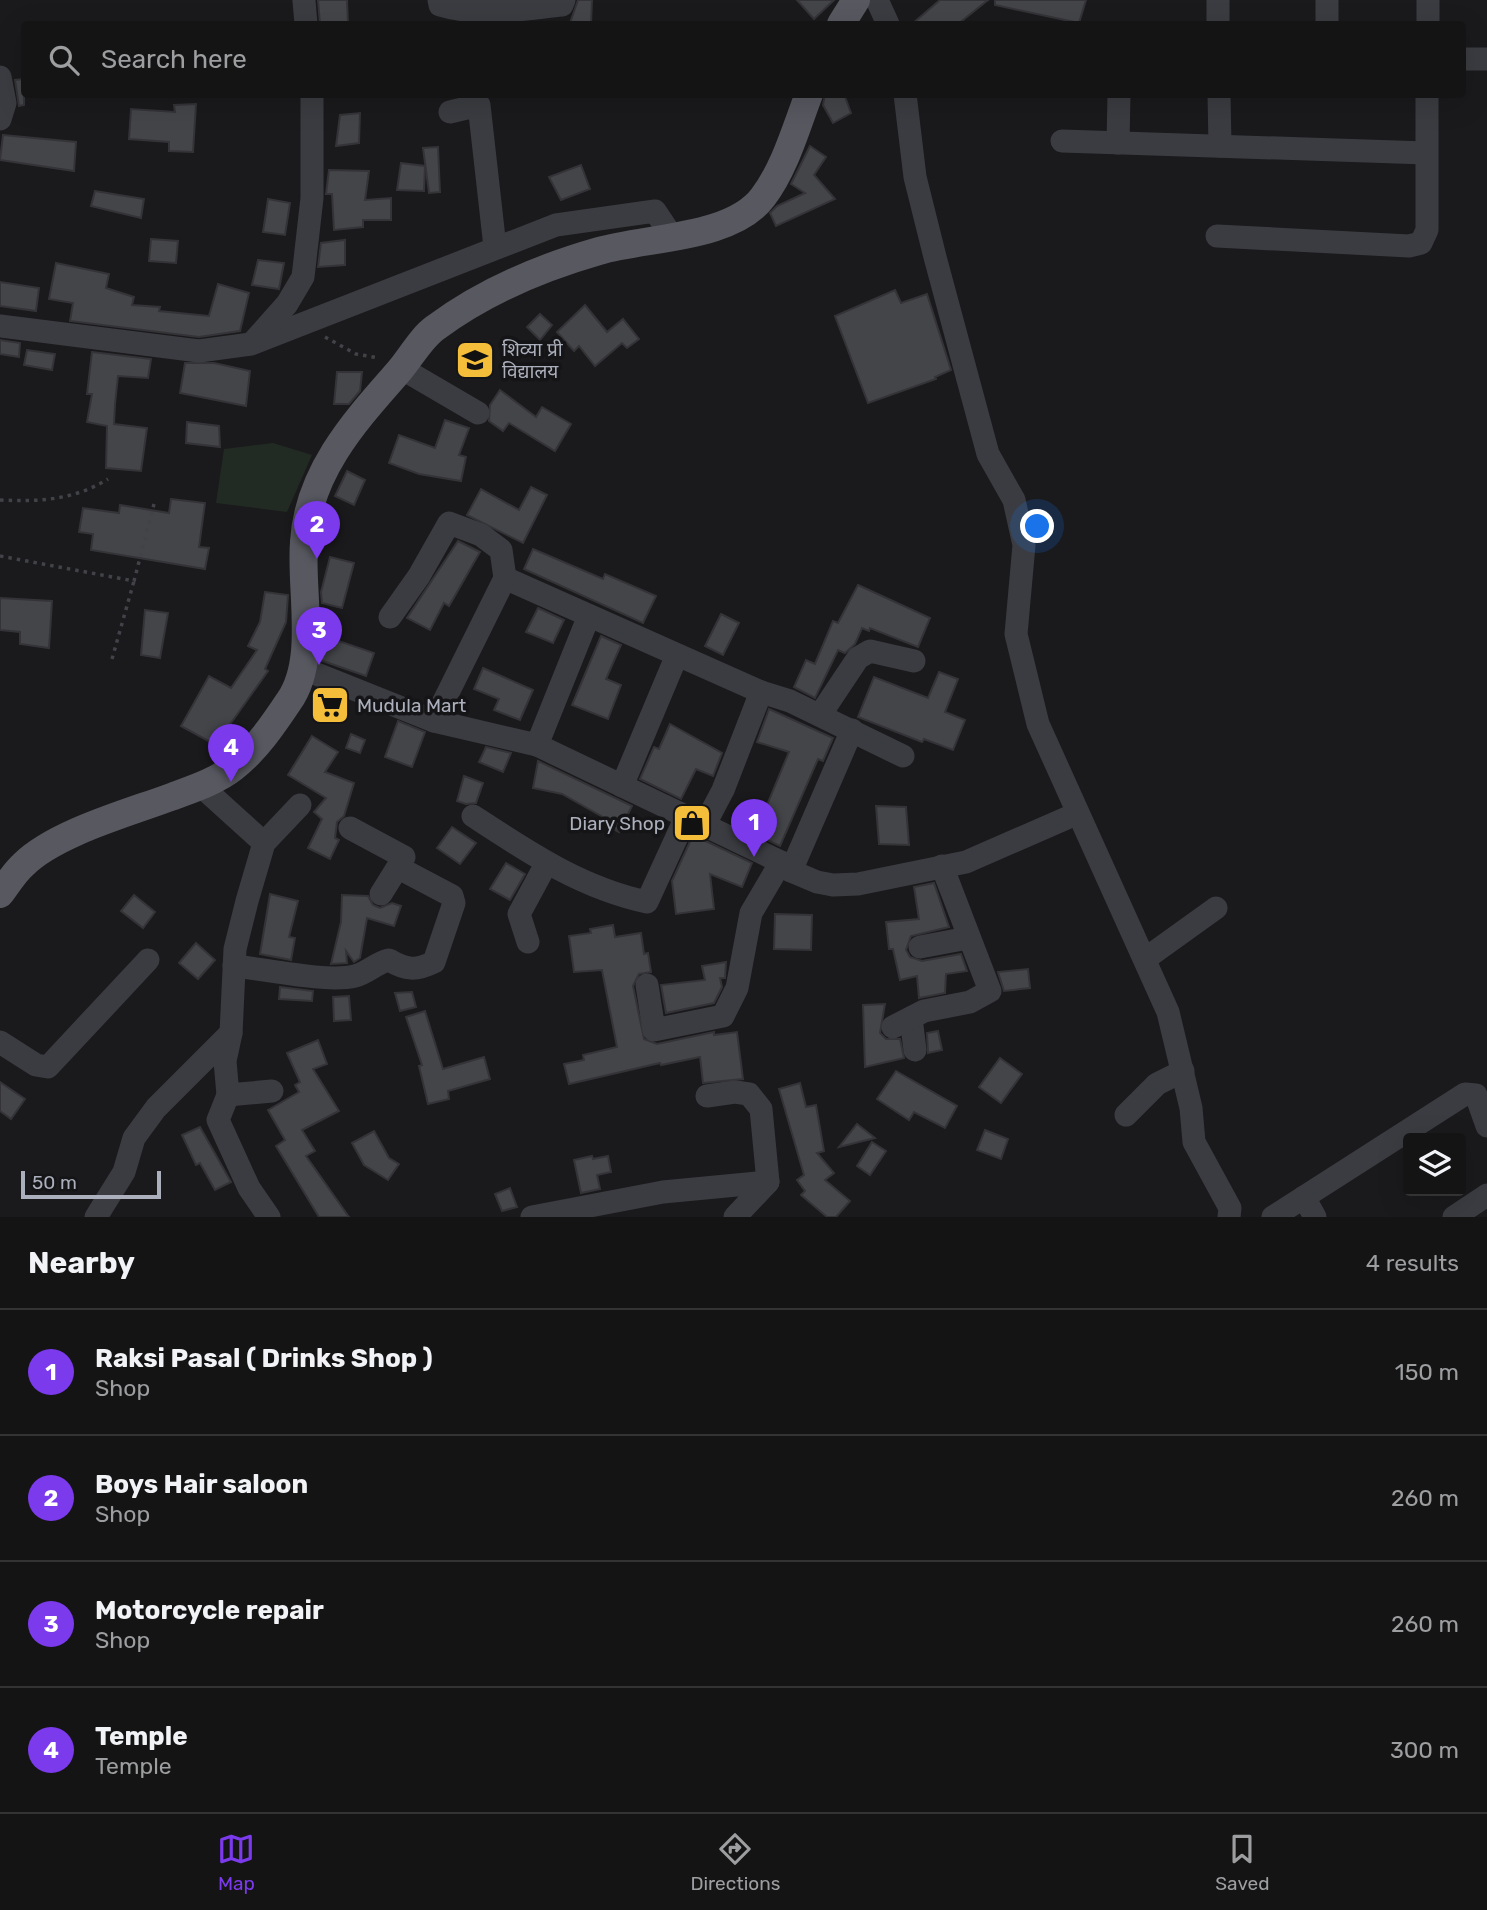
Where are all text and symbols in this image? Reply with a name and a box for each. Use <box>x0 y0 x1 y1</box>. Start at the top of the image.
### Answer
search box <box>21 21 1466 98</box>
icon: search <box>45 41 83 79</box>
text: Search here <box>101 44 247 75</box>
place label: शिव्या प्री विद्यालय <box>502 338 564 383</box>
school or university icon: शिव्या प्री विद्यालय <box>454 339 496 381</box>
pin: 2 <box>294 501 340 559</box>
your location <box>1020 509 1054 543</box>
pin: 3 <box>296 607 342 665</box>
supermarket icon: Mudula Mart <box>309 684 351 726</box>
place label: Mudula Mart <box>357 694 467 717</box>
pin: 4 <box>208 724 254 782</box>
pin: 1 <box>731 799 777 857</box>
shop icon: Diary Shop <box>671 802 713 844</box>
place label: Diary Shop <box>569 812 665 835</box>
map controls <box>1403 1133 1466 1196</box>
button: layers <box>1403 1133 1466 1196</box>
scale bar <box>21 1168 161 1200</box>
text: 50 m <box>32 1171 77 1194</box>
text: Nearby <box>28 1245 135 1281</box>
text: 4 results <box>1366 1249 1459 1277</box>
text: Raksi Pasal ( Drinks Shop ) <box>95 1343 433 1374</box>
text: 1 <box>45 1358 57 1386</box>
text: 150 m <box>1395 1358 1459 1386</box>
text: Shop <box>95 1374 150 1402</box>
text: Boys Hair saloon <box>95 1469 308 1500</box>
text: 2 <box>44 1484 58 1512</box>
text: 260 m <box>1391 1484 1459 1512</box>
text: Shop <box>95 1500 150 1528</box>
text: Motorcycle repair <box>95 1595 324 1626</box>
text: 3 <box>43 1610 59 1638</box>
text: 260 m <box>1391 1610 1459 1638</box>
text: Shop <box>95 1626 150 1654</box>
text: Temple <box>95 1721 188 1752</box>
text: 4 <box>43 1736 59 1764</box>
text: 300 m <box>1390 1736 1459 1764</box>
text: Temple <box>95 1752 172 1780</box>
tab: Map <box>217 1830 255 1895</box>
tab: Directions <box>690 1830 780 1895</box>
tab: Saved <box>1215 1830 1270 1895</box>

